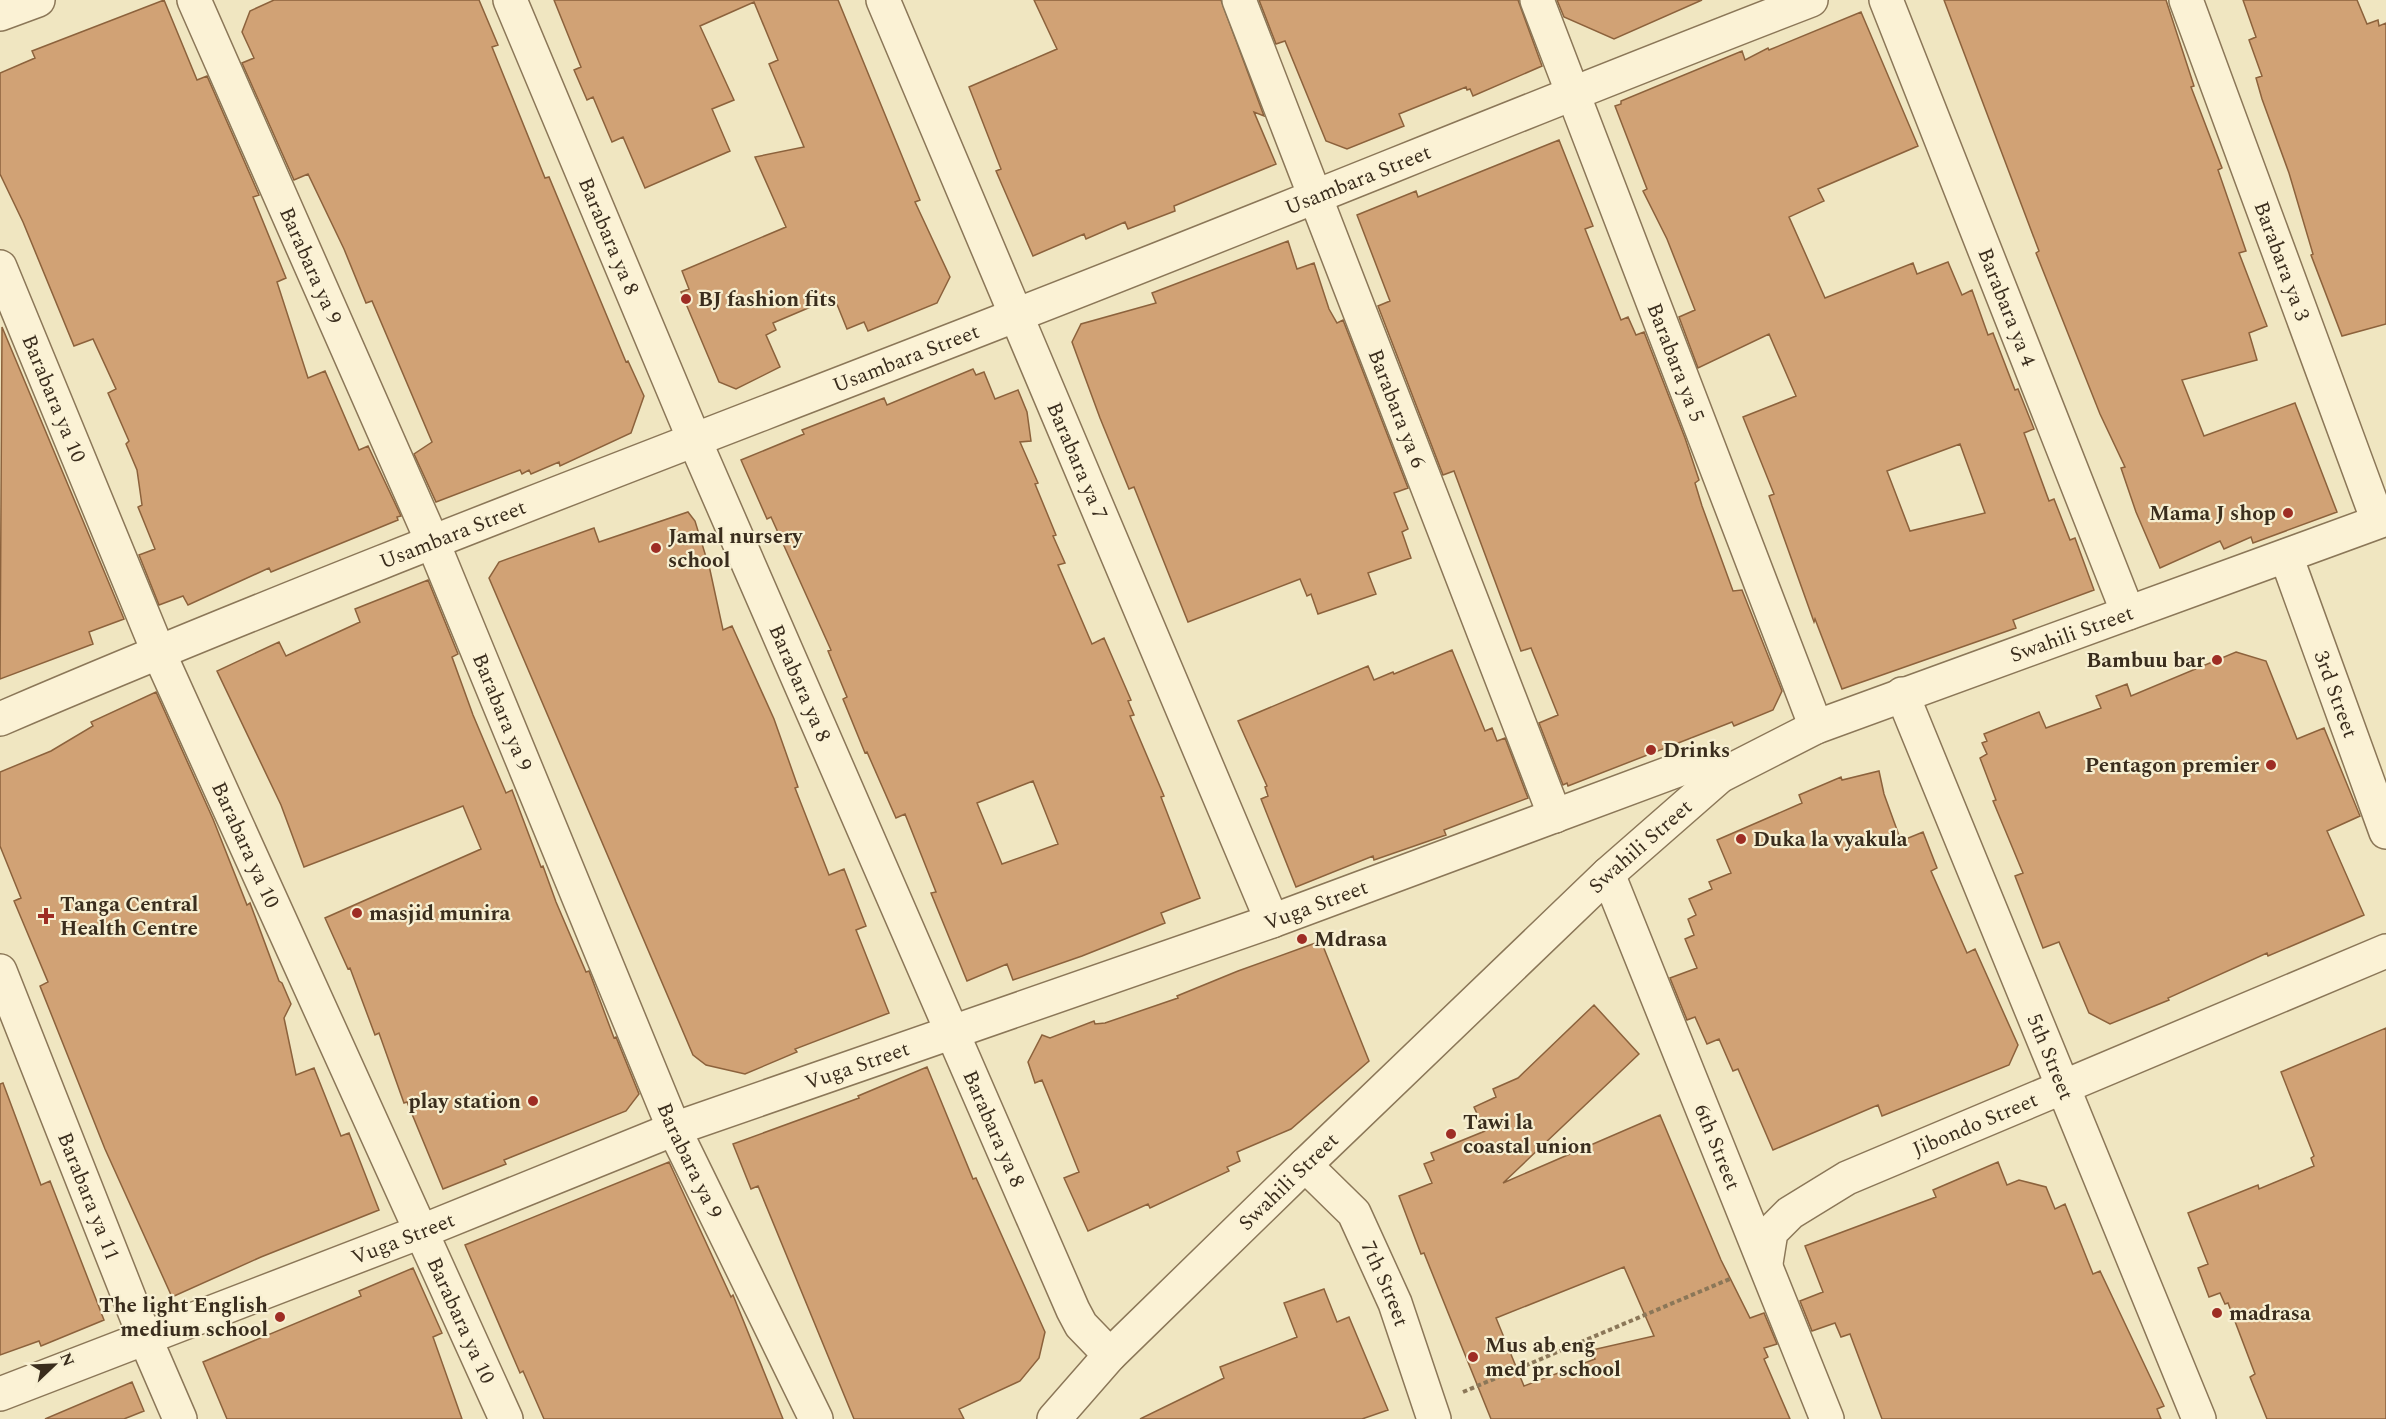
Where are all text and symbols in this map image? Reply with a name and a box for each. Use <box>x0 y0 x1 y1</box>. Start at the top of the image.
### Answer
street label: Usambara Street <box>1280 137 1436 224</box>
street label: Barabara ya 8 <box>569 173 647 300</box>
street label: Barabara ya 3 <box>2245 197 2318 326</box>
street label: Barabara ya 9 <box>270 202 350 330</box>
street label: Barabara ya 4 <box>1968 243 2044 372</box>
place label: BJ fashion fits <box>698 284 837 316</box>
marker: BJ fashion fits <box>679 292 693 306</box>
street label: Barabara ya 5 <box>1638 298 1712 427</box>
street label: Usambara Street <box>828 316 984 402</box>
street label: Barabara ya 10 <box>12 330 94 468</box>
street label: Barabara ya 6 <box>1359 345 1434 473</box>
street label: Barabara ya 7 <box>1038 397 1116 525</box>
street label: Usambara Street <box>375 492 531 578</box>
place label: Mama J shop <box>2149 498 2276 530</box>
marker: Mama J shop <box>2281 506 2295 520</box>
place label: Jamal nursery school <box>668 521 803 577</box>
marker: Jamal nursery school <box>649 541 663 555</box>
street label: Swahili Street <box>2006 597 2138 672</box>
street label: Barabara ya 8 <box>760 620 839 747</box>
place label: Bambuu bar <box>2086 645 2205 677</box>
street label: 3rd Street <box>2305 646 2366 743</box>
street label: Barabara ya 9 <box>463 648 540 776</box>
marker: Bambuu bar <box>2210 653 2224 667</box>
place label: Drinks <box>1663 735 1730 767</box>
marker: Drinks <box>1644 743 1658 757</box>
place label: Pentagon premier <box>2085 750 2259 782</box>
marker: Pentagon premier <box>2264 758 2278 772</box>
street label: Barabara ya 10 <box>202 777 287 914</box>
street label: Swahili Street <box>1582 792 1700 902</box>
place label: Duka la vyakula <box>1753 824 1908 856</box>
marker: Duka la vyakula <box>1734 832 1748 846</box>
street label: Vuga Street <box>1260 872 1373 940</box>
place label: Tanga Central Health Centre <box>60 889 199 945</box>
place label: masjid munira <box>369 898 511 930</box>
marker: masjid munira <box>350 906 364 920</box>
marker: Tanga Central Health Centre <box>37 907 55 925</box>
place label: Mdrasa <box>1314 924 1387 956</box>
marker: Mdrasa <box>1295 932 1309 946</box>
street label: 5th Street <box>2018 1009 2082 1105</box>
street label: Vuga Street <box>801 1033 914 1099</box>
street label: Barabara ya 8 <box>953 1065 1033 1193</box>
street label: Jibondo Street <box>1908 1084 2043 1166</box>
place label: play station <box>408 1086 521 1118</box>
marker: play station <box>526 1094 540 1108</box>
street label: Barabara ya 9 <box>648 1098 730 1224</box>
street label: 6th Street <box>1685 1099 1748 1195</box>
place label: Tawi la coastal union <box>1463 1107 1592 1163</box>
street label: Swahili Street <box>1231 1125 1347 1239</box>
street label: Barabara ya 11 <box>48 1127 128 1265</box>
marker: Tawi la coastal union <box>1444 1127 1458 1141</box>
street label: Vuga Street <box>347 1204 460 1274</box>
street label: 7th Street <box>1352 1236 1417 1331</box>
street label: Barabara ya 10 <box>418 1252 503 1389</box>
place label: The light English medium school <box>99 1290 268 1346</box>
place label: madrasa <box>2229 1298 2311 1330</box>
marker: madrasa <box>2210 1306 2224 1320</box>
marker: The light English medium school <box>273 1310 287 1324</box>
place label: Mus ab eng med pr school <box>1485 1330 1621 1386</box>
north arrow <box>24 1335 84 1395</box>
text: N <box>53 1349 80 1370</box>
marker: Mus ab eng med pr school <box>1466 1350 1480 1364</box>

